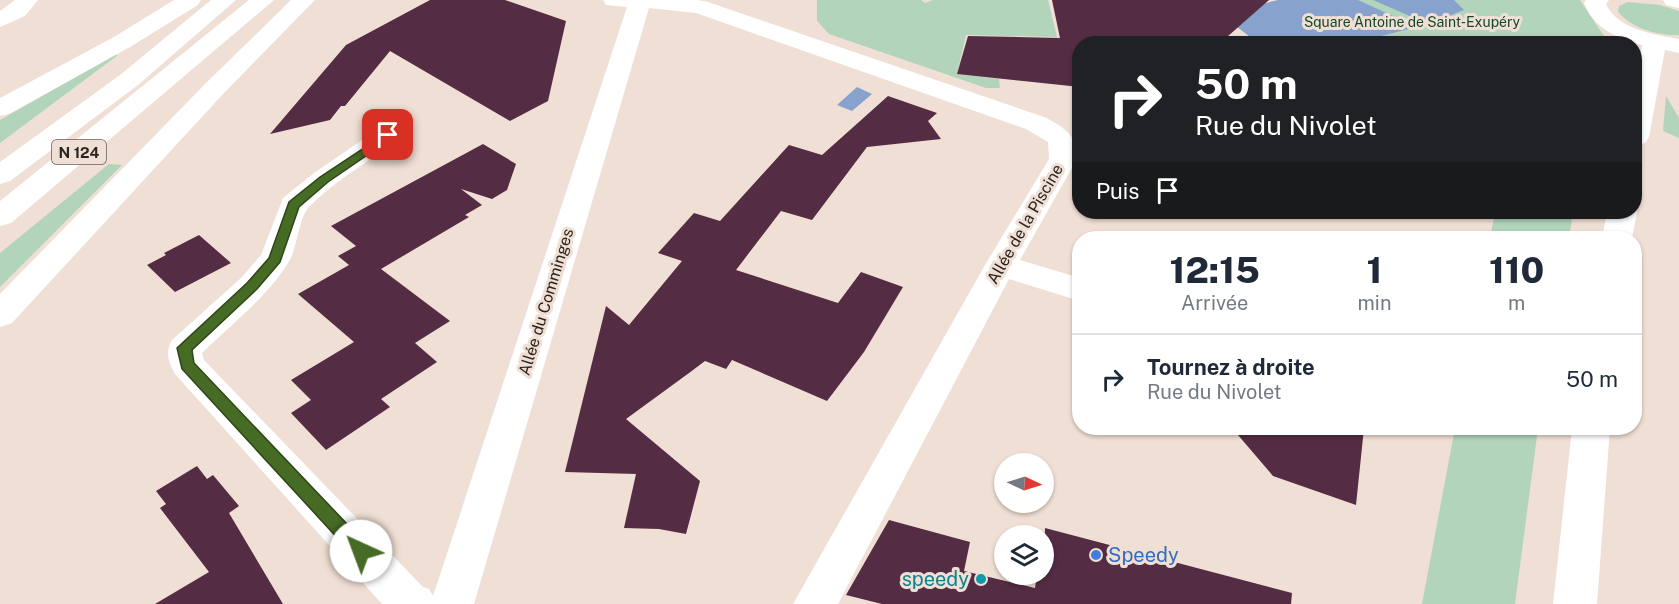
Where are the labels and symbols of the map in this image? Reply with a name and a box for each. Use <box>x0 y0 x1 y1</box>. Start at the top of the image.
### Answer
park label: Square Antoine de Saint-Exupéry <box>1304 14 1521 30</box>
pin <box>362 109 413 160</box>
road number: N 124 <box>52 140 106 164</box>
street label: Allée de la Piscine <box>983 161 1067 287</box>
street label: Allée du Comminges <box>515 226 577 378</box>
north arrow <box>994 453 1054 513</box>
position arrow <box>329 519 393 583</box>
place label: Speedy <box>1108 543 1179 567</box>
marker: Speedy <box>1089 548 1103 562</box>
place label: speedy <box>902 567 969 591</box>
marker: speedy <box>974 572 988 586</box>

